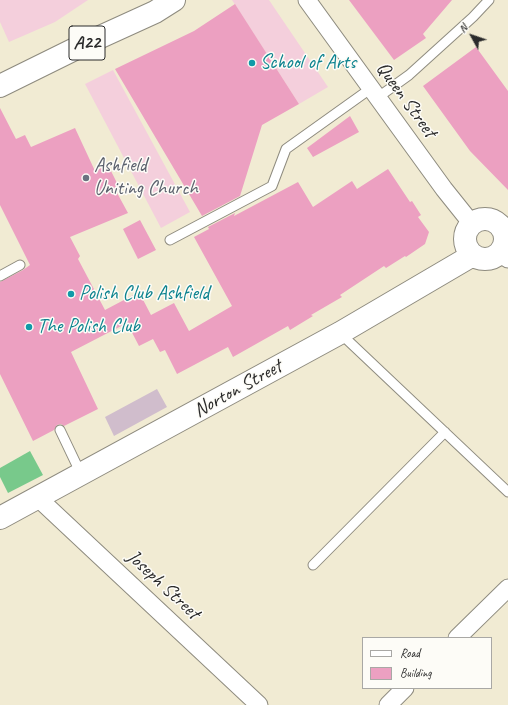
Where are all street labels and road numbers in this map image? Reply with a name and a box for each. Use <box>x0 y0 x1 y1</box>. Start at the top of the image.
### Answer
road number: A22 <box>69 26 105 60</box>
street label: Queen Street <box>370 57 442 143</box>
street label: Norton Street <box>190 355 286 423</box>
street label: Joseph Street <box>121 545 205 625</box>

